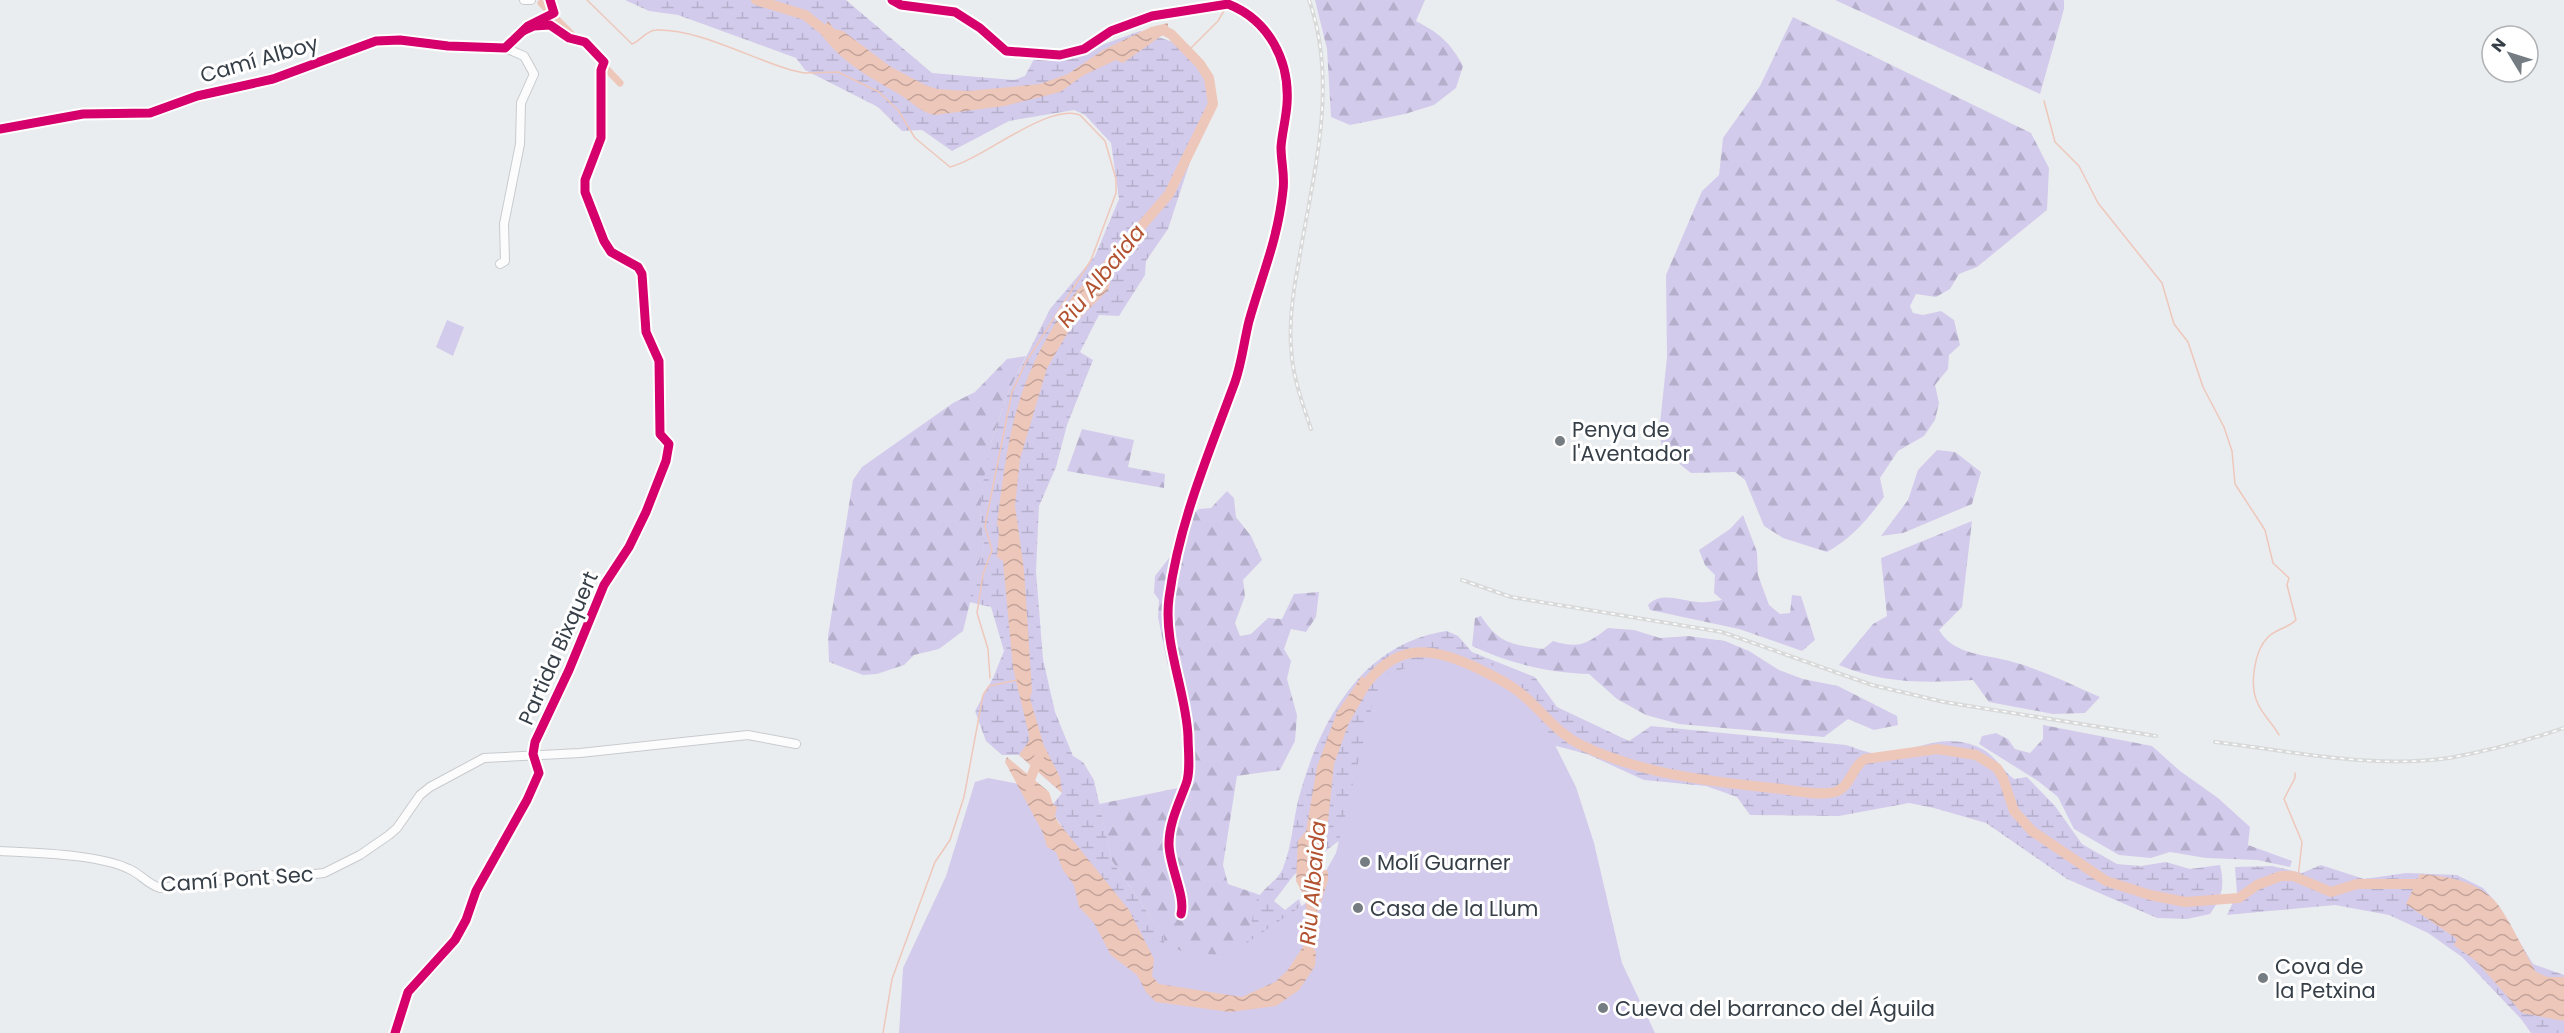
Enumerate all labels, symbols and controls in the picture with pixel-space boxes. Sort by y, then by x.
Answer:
north arrow [2480,24,2540,84]
street label: Camí Alboy [197,28,322,90]
text: N [2486,33,2511,57]
water label: Riu Albaida [1050,218,1152,334]
place label: Penya de l'Aventador [1572,415,1690,468]
marker: Penya de l'Aventador [1553,434,1567,448]
street label: Partida Bixquert [511,567,605,729]
water label: Riu Albaida [1292,819,1334,946]
place label: Molí Guarner [1377,848,1511,877]
marker: Molí Guarner [1358,855,1372,869]
street label: Camí Pont Sec [160,859,314,899]
place label: Casa de la Llum [1370,894,1538,923]
marker: Casa de la Llum [1351,901,1365,915]
place label: Cova de la Petxina [2275,952,2376,1005]
marker: Cova de la Petxina [2256,971,2270,985]
place label: Cueva del barranco del Águila [1615,994,1935,1023]
marker: Cueva del barranco del Águila [1596,1001,1610,1015]

